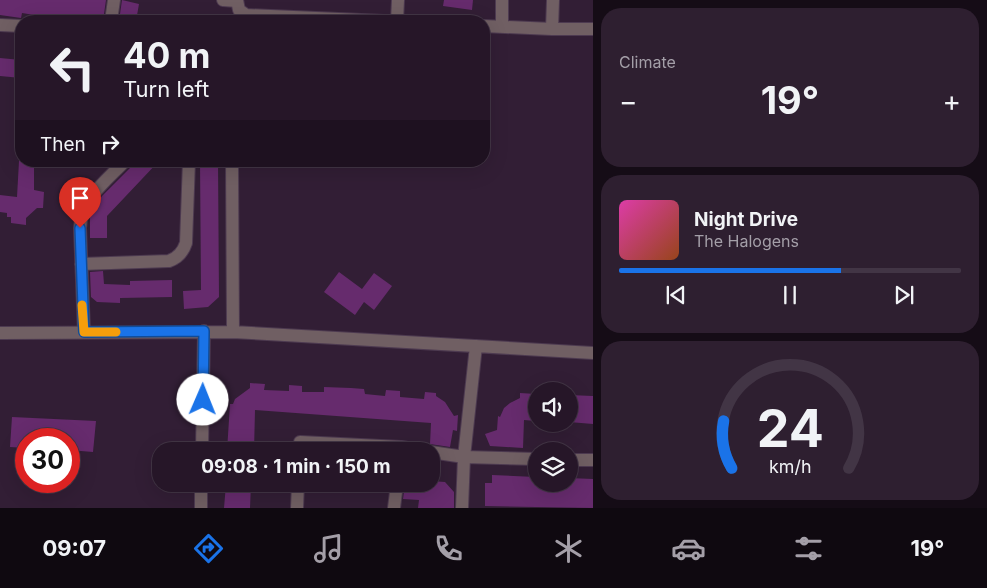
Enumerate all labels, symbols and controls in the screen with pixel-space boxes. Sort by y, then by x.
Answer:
text: 40 m [123,34,211,76]
icon: left [40,35,105,100]
text: Climate [619,52,676,72]
text: Turn left [123,76,209,102]
text: 19° [761,77,819,123]
text: − [619,84,638,118]
text: + [942,84,961,118]
icon: right [96,130,124,158]
text: Then [40,133,86,156]
pin [59,177,101,228]
icon: arrive [66,184,94,212]
text: Night Drive [694,208,798,231]
text: The Halogens [694,231,799,251]
icon: previous [662,281,690,309]
icon: pause [776,281,804,309]
icon: next [890,281,918,309]
position arrow [176,373,228,425]
map controls [528,382,578,492]
button: sound [528,382,578,432]
text: 24 [756,397,824,460]
speed limit sign: 30 [15,428,80,493]
button: layers [528,442,578,492]
text: 09:08 · 1 min · 150 m [201,455,391,478]
text: km/h [769,456,811,477]
icon: directions [191,531,226,566]
icon: music [311,531,346,566]
icon: phone [431,531,466,566]
icon: climate [551,531,586,566]
icon: car [671,531,706,566]
icon: filters [791,531,826,566]
text: 09:07 [42,535,106,561]
text: 19° [911,535,944,561]

